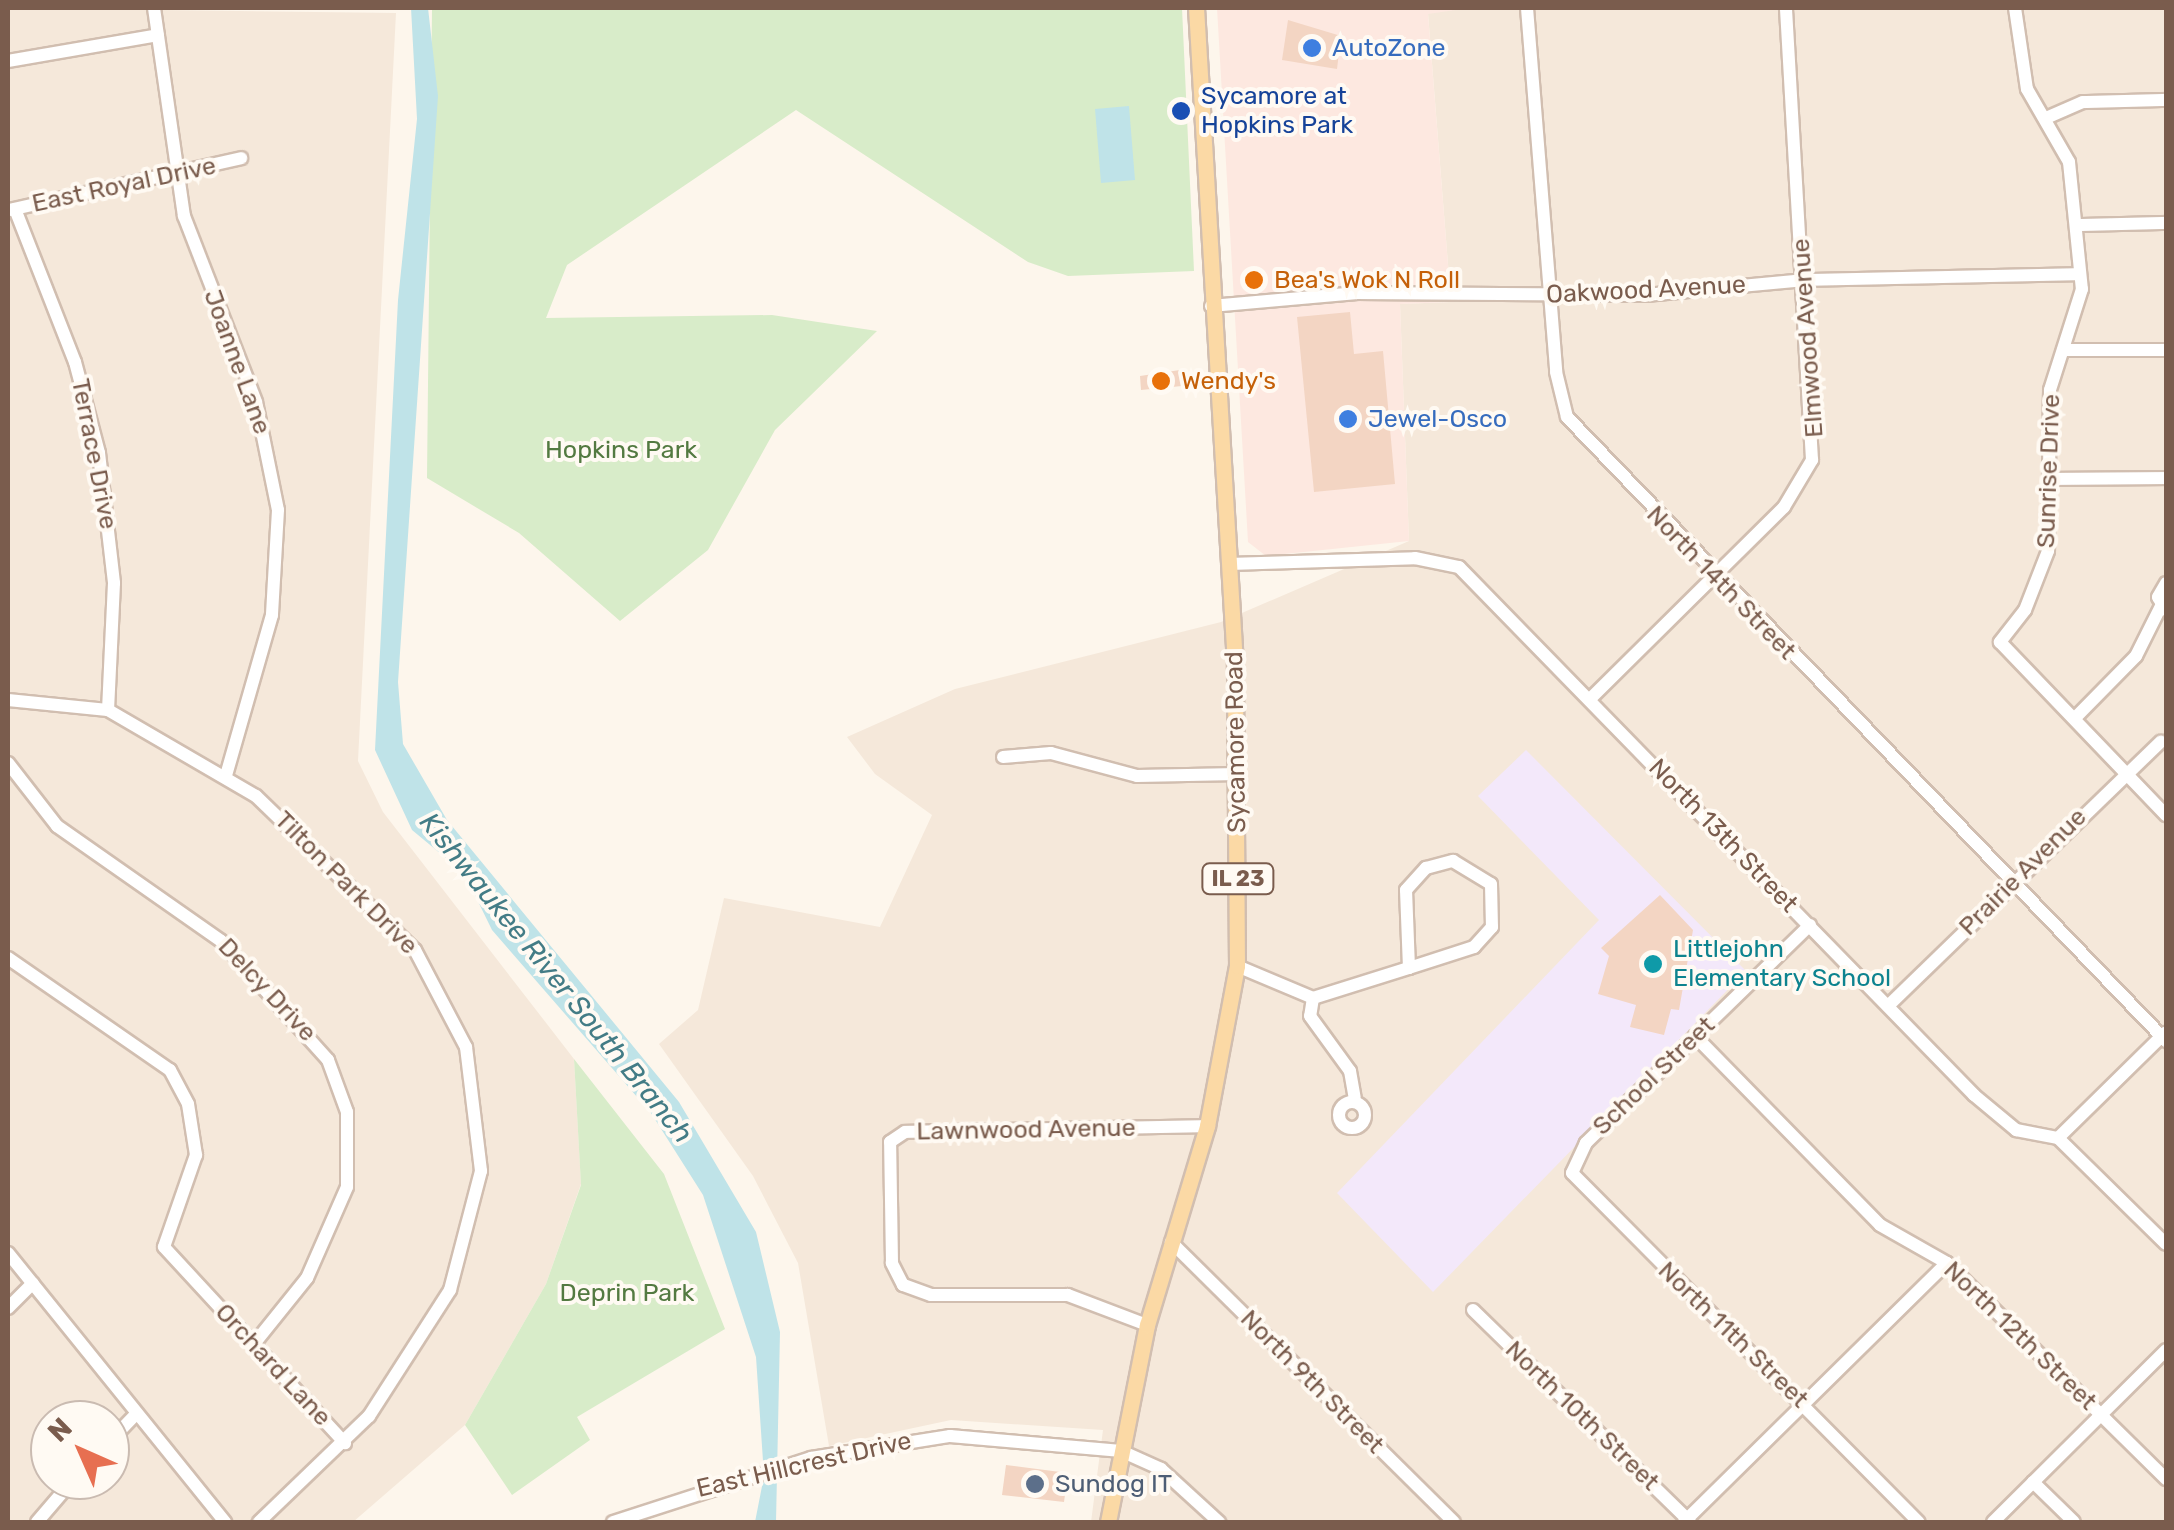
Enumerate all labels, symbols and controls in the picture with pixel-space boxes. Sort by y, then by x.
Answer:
place label: AutoZone [1332,33,1446,63]
marker: AutoZone [1301,37,1323,59]
place label: Sycamore at Hopkins Park [1201,82,1353,141]
marker: Sycamore at Hopkins Park [1170,100,1192,122]
street label: East Royal Drive [29,151,219,219]
street label: Elmwood Avenue [1786,237,1830,439]
place label: Bea's Wok N Roll [1274,265,1461,295]
marker: Bea's Wok N Roll [1243,269,1265,291]
street label: Oakwood Avenue [1545,270,1747,310]
street label: Joanne Lane [197,286,277,438]
place label: Wendy's [1181,366,1276,396]
marker: Wendy's [1150,370,1172,392]
street label: Terrace Drive [65,376,123,532]
street label: Sunrise Drive [2031,393,2067,549]
place label: Jewel-Osco [1368,404,1507,434]
marker: Jewel-Osco [1337,408,1359,430]
park label: Hopkins Park [545,435,697,465]
street label: North 14th Street [1640,500,1802,666]
street label: Sycamore Road [1219,651,1253,833]
street label: North 13th Street [1642,753,1804,919]
street label: Prairie Avenue [1953,802,2093,942]
street label: Tilton Park Drive [268,805,424,961]
water label: Kishwaukee River South Branch [412,806,700,1150]
road number: IL 23 [1200,862,1276,896]
street label: Delcy Drive [211,932,323,1048]
place label: Littlejohn Elementary School [1673,935,1892,994]
marker: Littlejohn Elementary School [1642,953,1664,975]
street label: School Street [1587,1010,1721,1142]
street label: Lawnwood Avenue [916,1113,1136,1147]
street label: North 12th Street [1937,1255,2103,1417]
street label: North 11th Street [1652,1256,1814,1414]
park label: Deprin Park [560,1278,694,1308]
street label: Orchard Lane [209,1298,337,1432]
street label: North 9th Street [1234,1304,1390,1460]
street label: North 10th Street [1499,1335,1665,1497]
north arrow [30,1400,130,1500]
text: N [41,1411,79,1449]
street label: East Hillcrest Drive [694,1426,914,1504]
place label: Sundog IT [1055,1469,1172,1499]
marker: Sundog IT [1024,1473,1046,1495]

